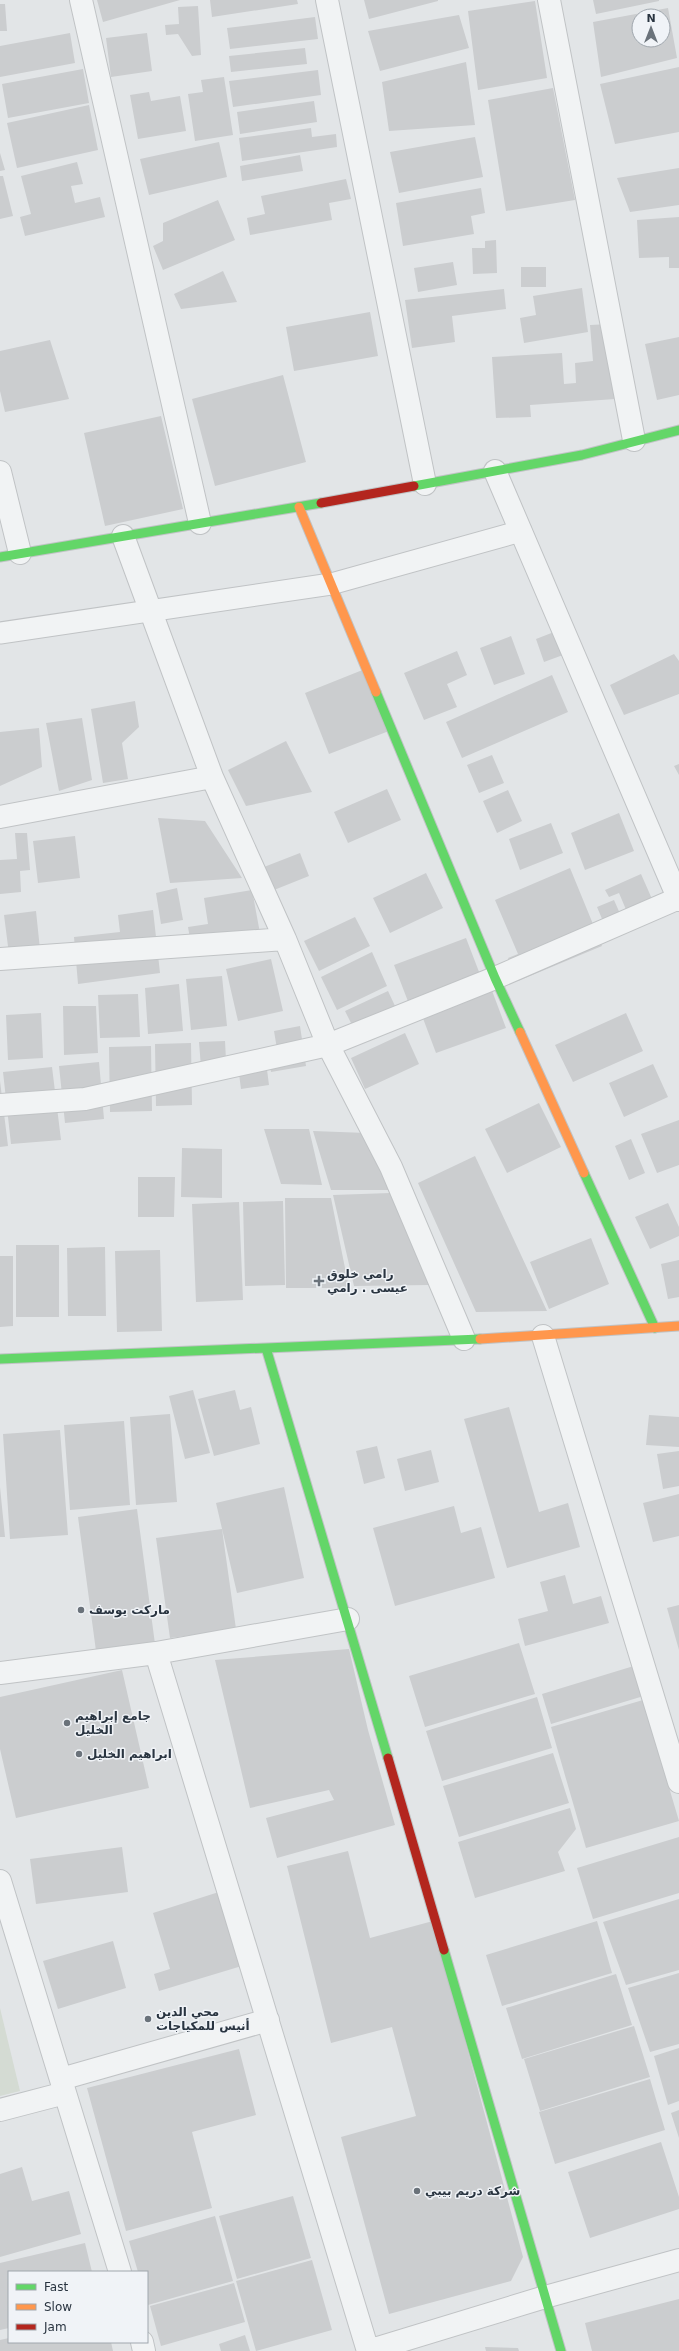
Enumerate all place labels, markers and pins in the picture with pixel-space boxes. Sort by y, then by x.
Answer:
place label: رامي خلوق عيسى . رامي [327,1267,408,1295]
marker: رامي خلوق عيسى . رامي [314,1276,324,1286]
place label: ماركت يوسف [89,1603,170,1618]
marker: ماركت يوسف [76,1605,86,1615]
place label: جامع إبراهيم الخليل [75,1709,151,1737]
marker: جامع إبراهيم الخليل [62,1718,72,1728]
place label: ابراهيم الخليل [87,1747,172,1761]
marker: ابراهيم الخليل [74,1749,84,1759]
place label: محي الدين أنيس للمكياجات [156,2005,250,2033]
marker: محي الدين أنيس للمكياجات [143,2014,153,2024]
place label: شركة دريم بيبي [425,2184,520,2198]
marker: شركة دريم بيبي [412,2186,422,2196]

